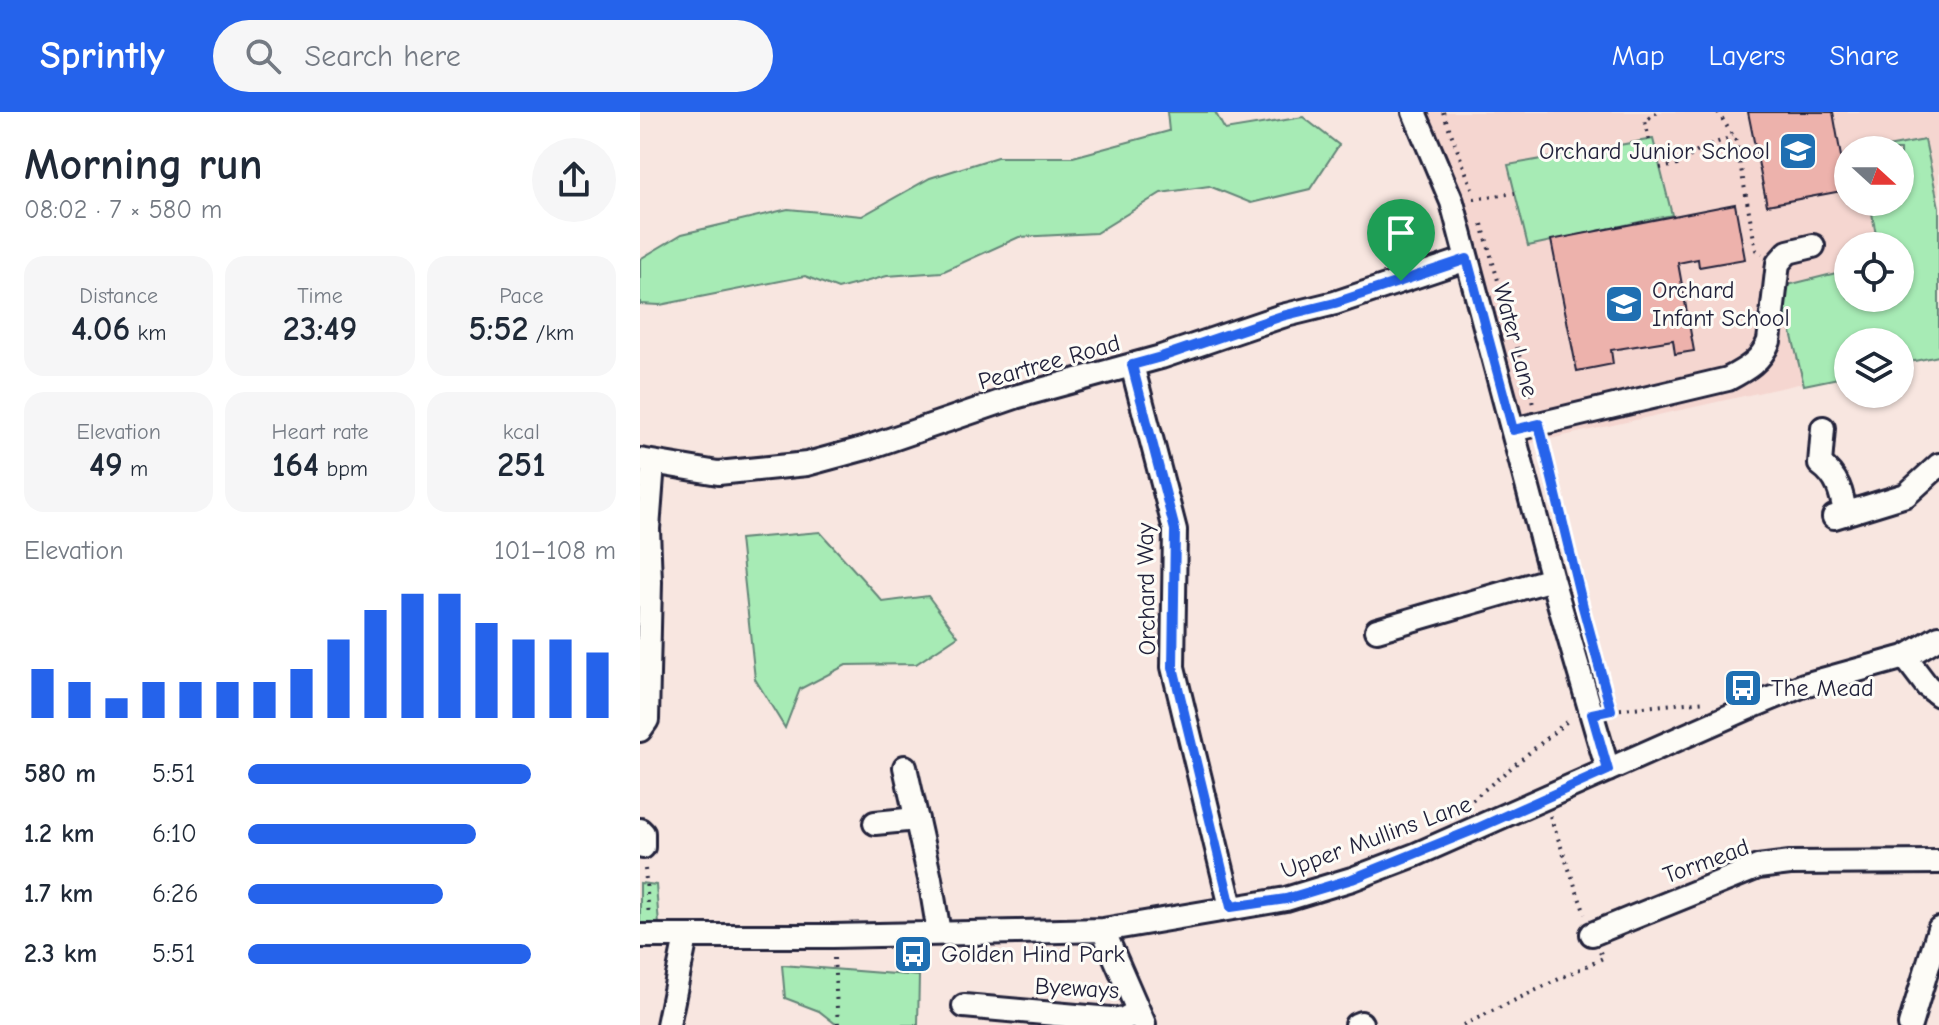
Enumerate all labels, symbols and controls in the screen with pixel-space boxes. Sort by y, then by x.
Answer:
search box [213,20,773,92]
text: Sprintly [40,34,165,78]
icon: search [241,34,285,78]
text: Search here [305,39,461,74]
text: Map [1612,40,1665,72]
text: Layers [1709,40,1785,72]
text: Share [1829,40,1899,72]
school or university icon: Orchard Junior School [1777,130,1819,172]
north arrow [1834,136,1914,216]
map controls [1834,136,1914,408]
place label: Orchard Junior School [1539,137,1770,165]
button: share [532,138,616,222]
text: Morning run [24,139,263,190]
text: 08:02 · 7 × 580 m [24,195,222,225]
pin [1367,199,1435,281]
icon: arrive [1379,211,1423,255]
button: locate [1834,232,1914,312]
place label: Orchard Infant School [1652,276,1790,332]
street label: Water Lane [1487,280,1545,400]
text: Distance [79,283,158,309]
text: Time [297,283,343,309]
text: Pace [499,283,544,309]
school or university icon: Orchard Infant School [1603,283,1645,325]
text: 4.06 [71,309,130,349]
text: 23:49 [283,309,357,349]
text: 5:52 [468,309,528,349]
text: km [130,320,166,346]
text: /km [528,320,574,346]
street label: Peartree Road [975,328,1123,396]
button: layers [1834,328,1914,408]
text: Elevation [77,419,161,445]
text: Heart rate [271,419,368,445]
text: kcal [503,419,540,445]
text: 49 [89,445,123,485]
text: 164 [272,445,319,485]
text: 251 [497,445,546,485]
text: m [123,456,148,482]
text: bpm [319,456,368,482]
street label: Orchard Way [1131,522,1161,656]
text: Elevation [24,536,124,566]
text: 101–108 m [494,536,616,566]
bus stop icon: The Mead [1722,667,1764,709]
place label: The Mead [1771,674,1874,702]
text: 580 m [24,759,96,789]
text: 5:51 [152,759,195,789]
street label: Upper Mullins Lane [1277,790,1475,884]
text: 1.2 km [24,819,95,849]
text: 6:10 [152,819,197,849]
street label: Tormead [1659,833,1753,889]
text: 1.7 km [24,879,93,909]
text: 6:26 [152,879,199,909]
bus stop icon: Golden Hind Park [892,933,934,975]
text: 2.3 km [24,939,97,969]
text: 5:51 [152,939,195,969]
place label: Golden Hind Park [941,940,1125,968]
street label: Byeways [1034,972,1120,1004]

